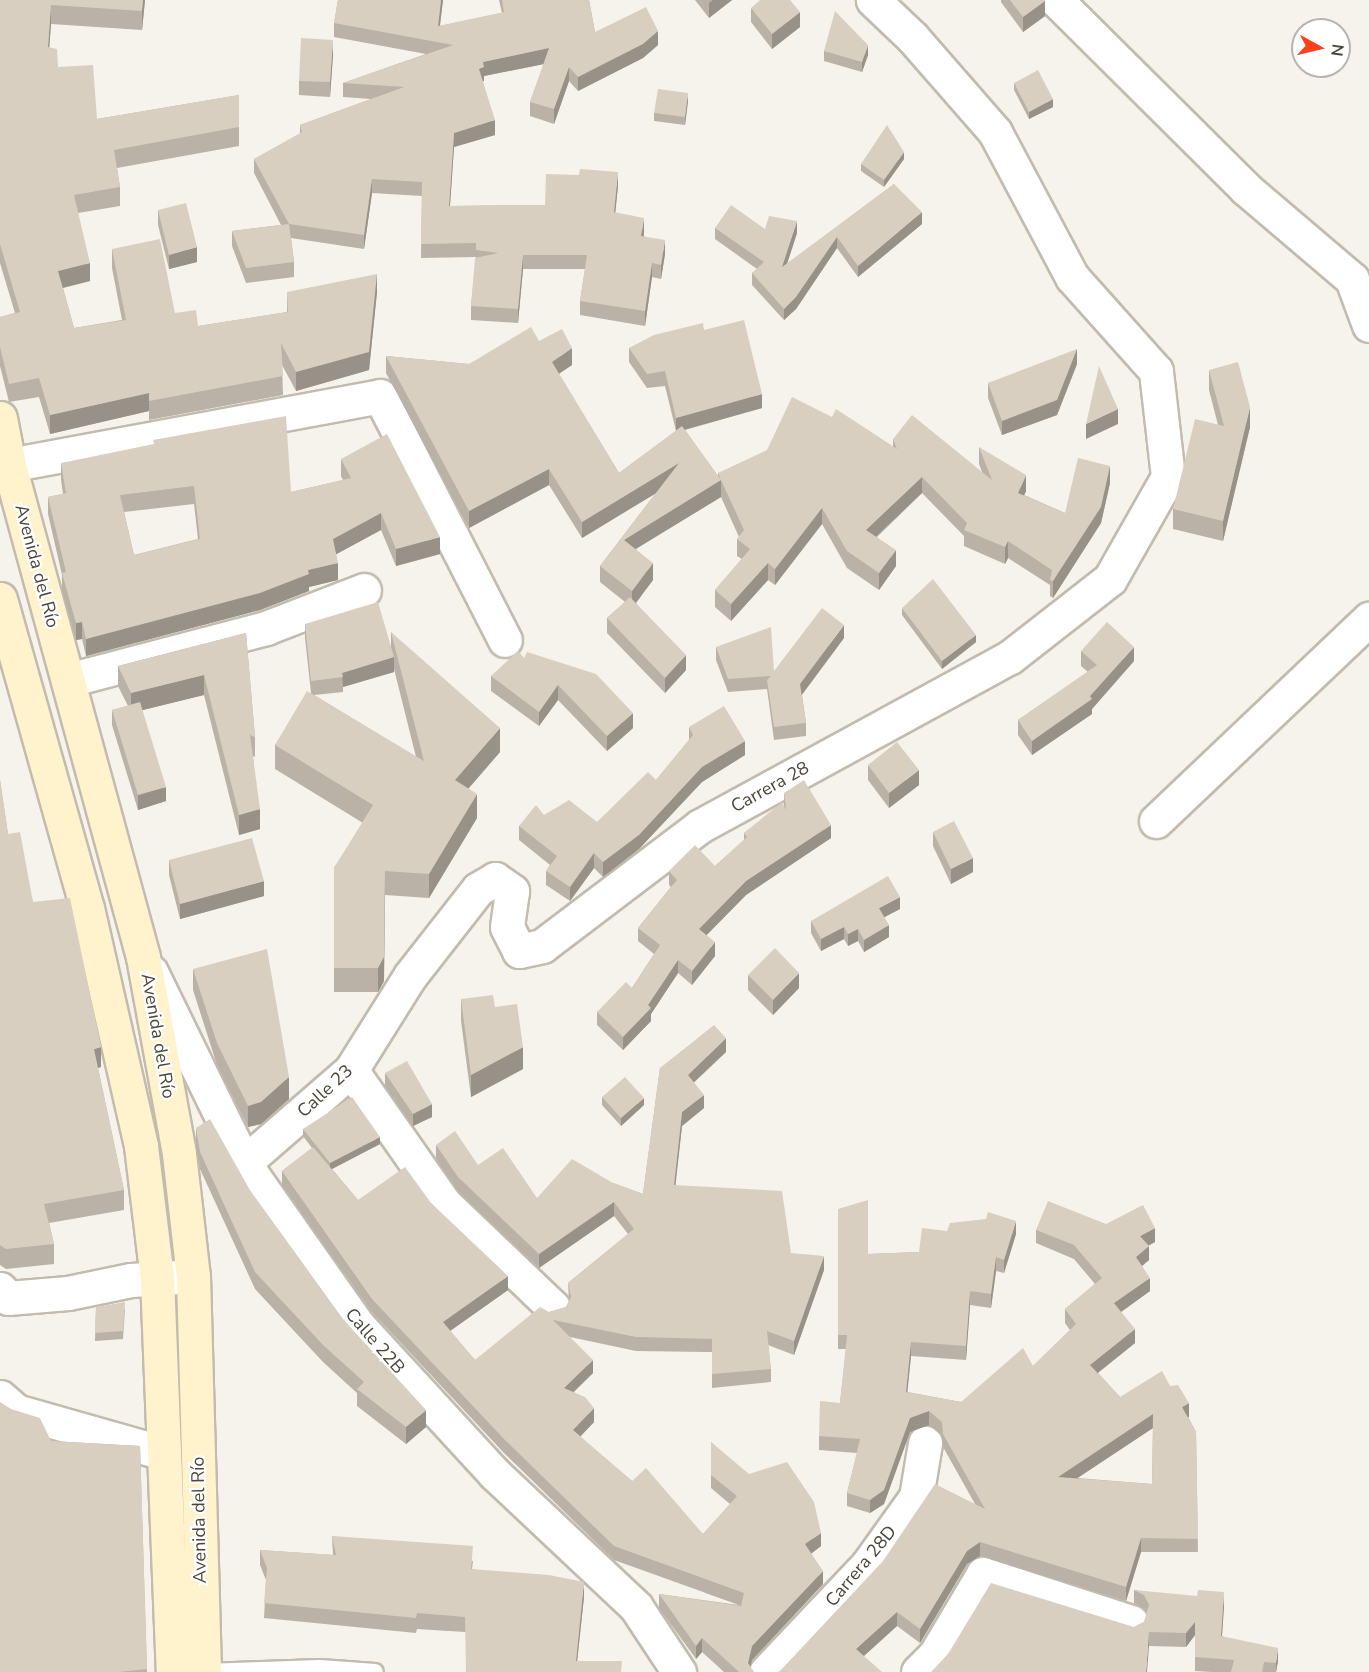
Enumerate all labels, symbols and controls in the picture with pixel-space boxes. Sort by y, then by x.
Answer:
north arrow [1291,18,1351,78]
text: N [1325,43,1349,58]
street label: Avenida del Río [10,502,64,630]
street label: Carrera 28 [727,757,813,817]
street label: Avenida del Río [136,972,180,1100]
street label: Calle 23 [293,1060,357,1122]
street label: Calle 22B [341,1304,409,1378]
street label: Avenida del Río [187,1456,211,1584]
street label: Carrera 28D [821,1521,901,1611]

